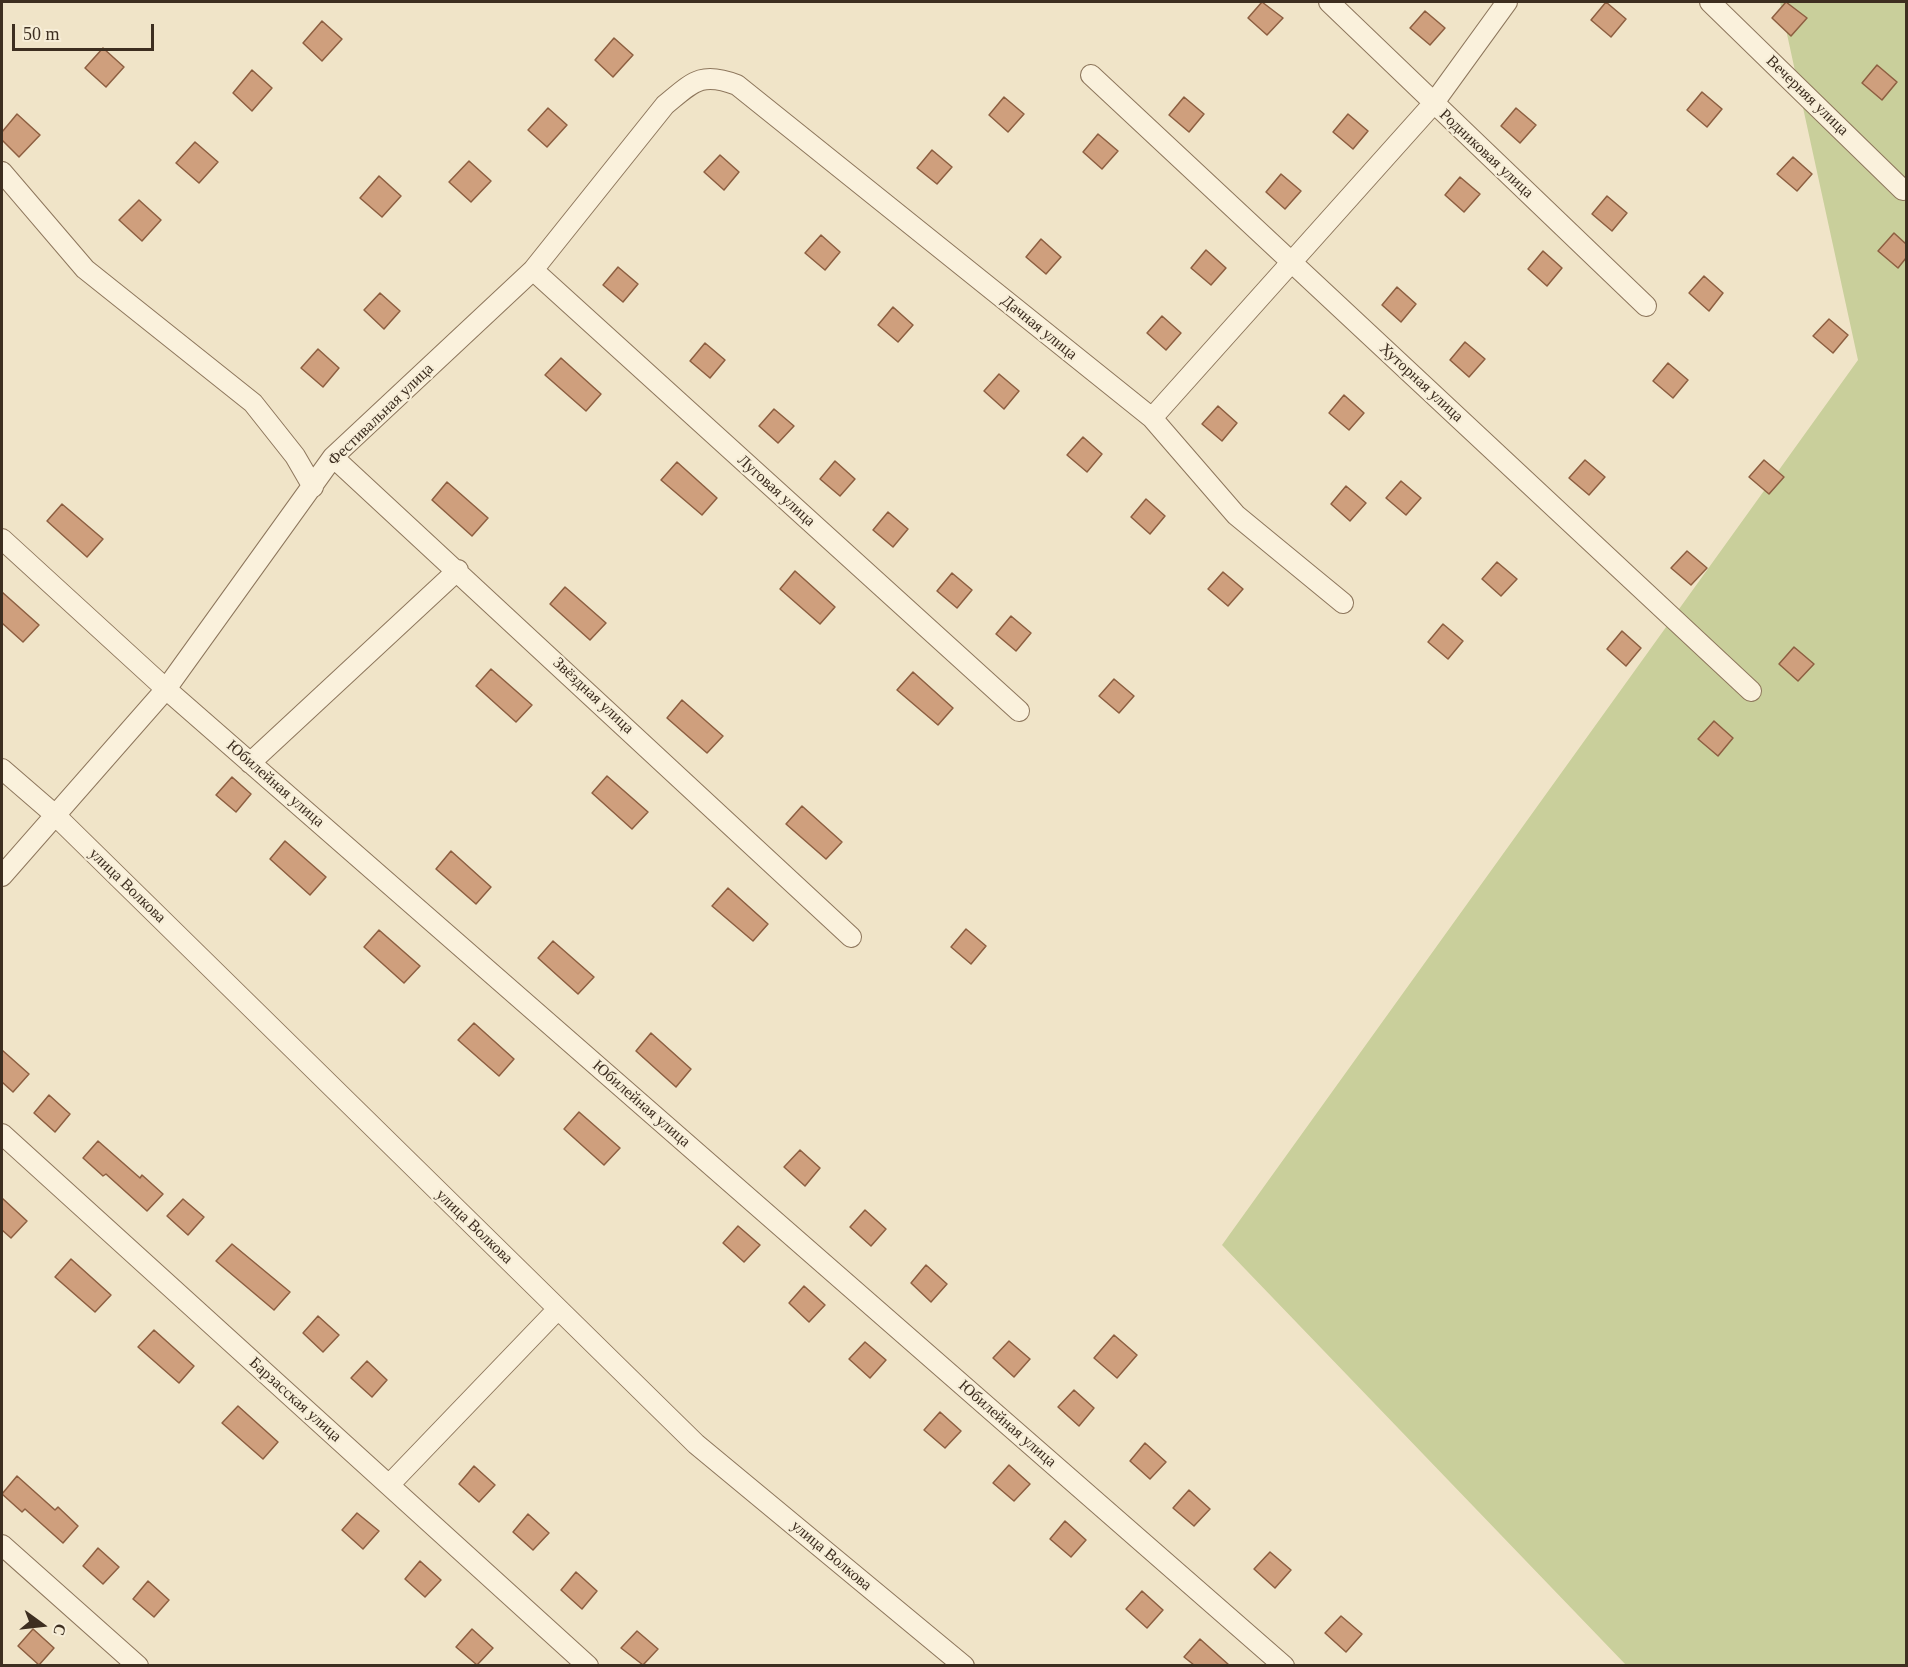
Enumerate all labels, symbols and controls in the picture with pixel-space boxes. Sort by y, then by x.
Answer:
scale bar [15,12,158,50]
text: 50 m [23,24,60,44]
street label: Вечерняя улица [1762,52,1852,140]
street label: Родниковая улица [1435,106,1537,202]
street label: Дачная улица [997,292,1081,364]
street label: Хуторная улица [1375,339,1467,427]
street label: Фестивальная улица [324,360,438,470]
street label: Луговая улица [733,451,819,531]
street label: Звёздная улица [549,654,637,738]
street label: Юбилейная улица [222,736,328,832]
street label: улица Волкова [85,845,169,927]
street label: Юбилейная улица [588,1056,694,1152]
street label: улица Волкова [432,1186,516,1268]
street label: Барзасская улица [245,1354,345,1446]
street label: Юбилейная улица [954,1376,1060,1472]
street label: улица Волкова [787,1517,875,1595]
north arrow [12,1595,72,1655]
text: С [50,1622,70,1638]

